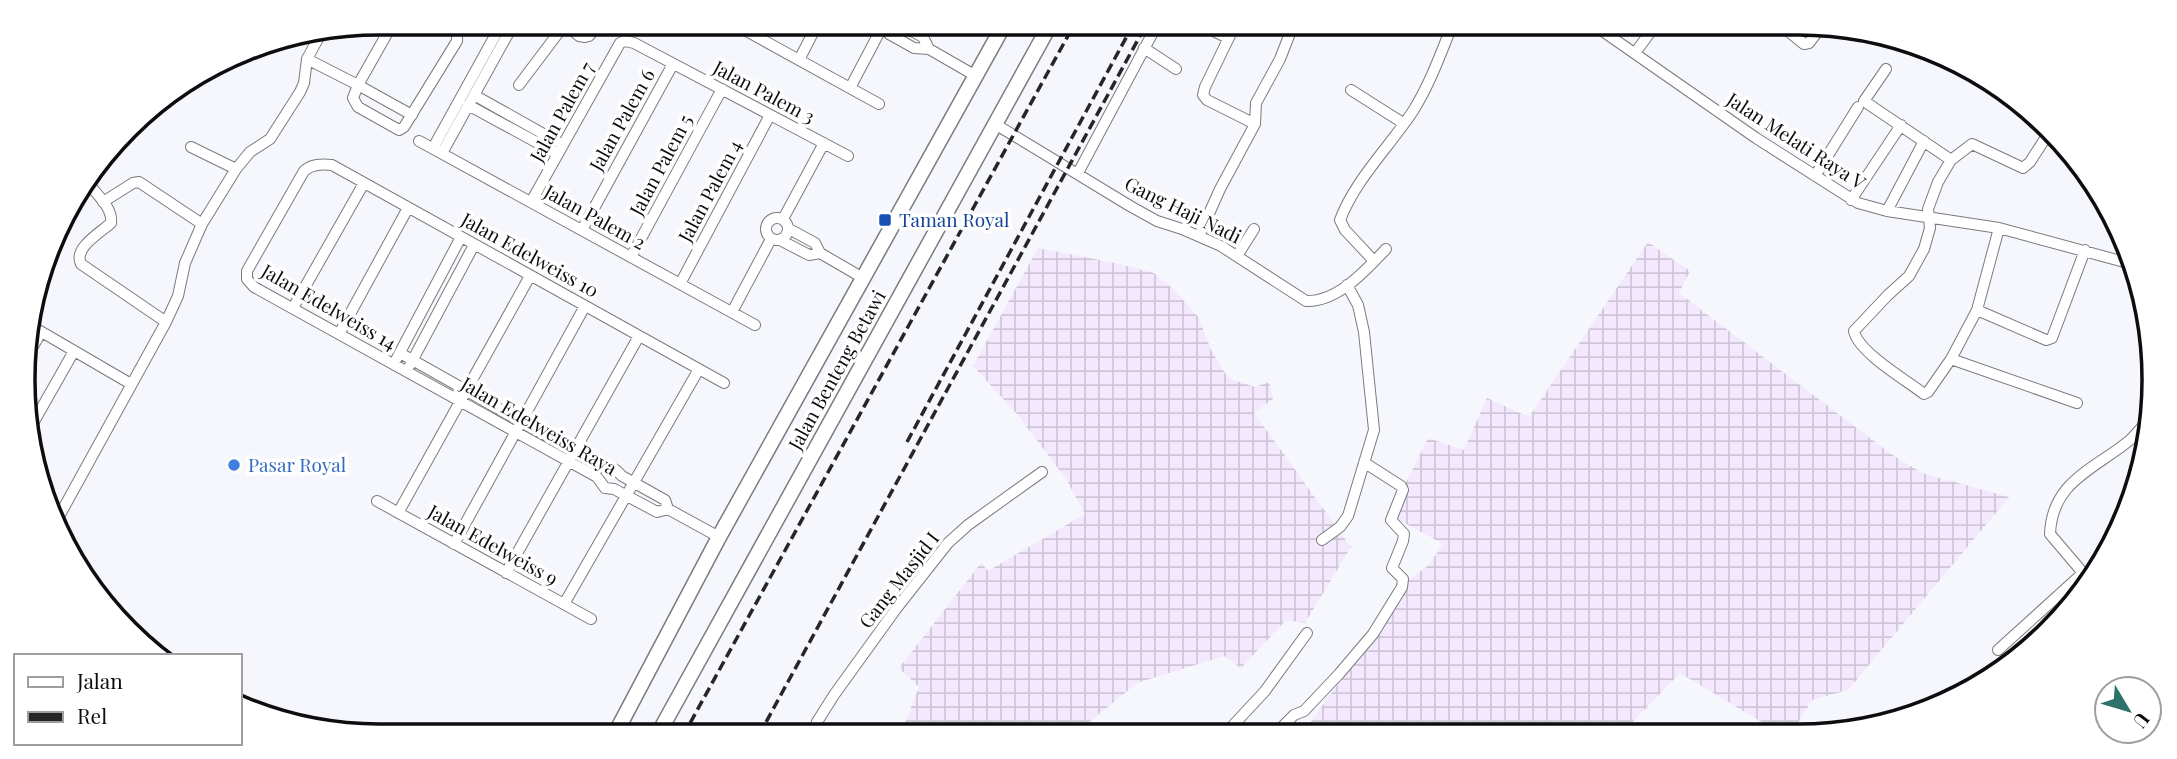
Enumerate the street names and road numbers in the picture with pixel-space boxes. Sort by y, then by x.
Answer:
street label: Jalan Palem 3 [708,53,820,129]
street label: Jalan Palem 7 [522,56,599,167]
street label: Jalan Palem 6 [582,64,660,176]
street label: Jalan Melati Raya V [1721,85,1872,195]
street label: Jalan Palem 5 [622,109,698,221]
street label: Jalan Palem 4 [671,135,747,247]
street label: Gang Haji Nadi [1121,170,1247,249]
street label: Jalan Palem 2 [539,177,651,255]
street label: Jalan Edelweiss 10 [456,205,604,303]
street label: Jalan Edelweiss 14 [256,256,402,355]
street label: Jalan Benteng Betawi [781,285,891,455]
street label: Jalan Edelweiss Raya [456,369,623,481]
street label: Jalan Edelweiss 9 [423,497,563,591]
street label: Gang Masjid I [852,526,944,633]

